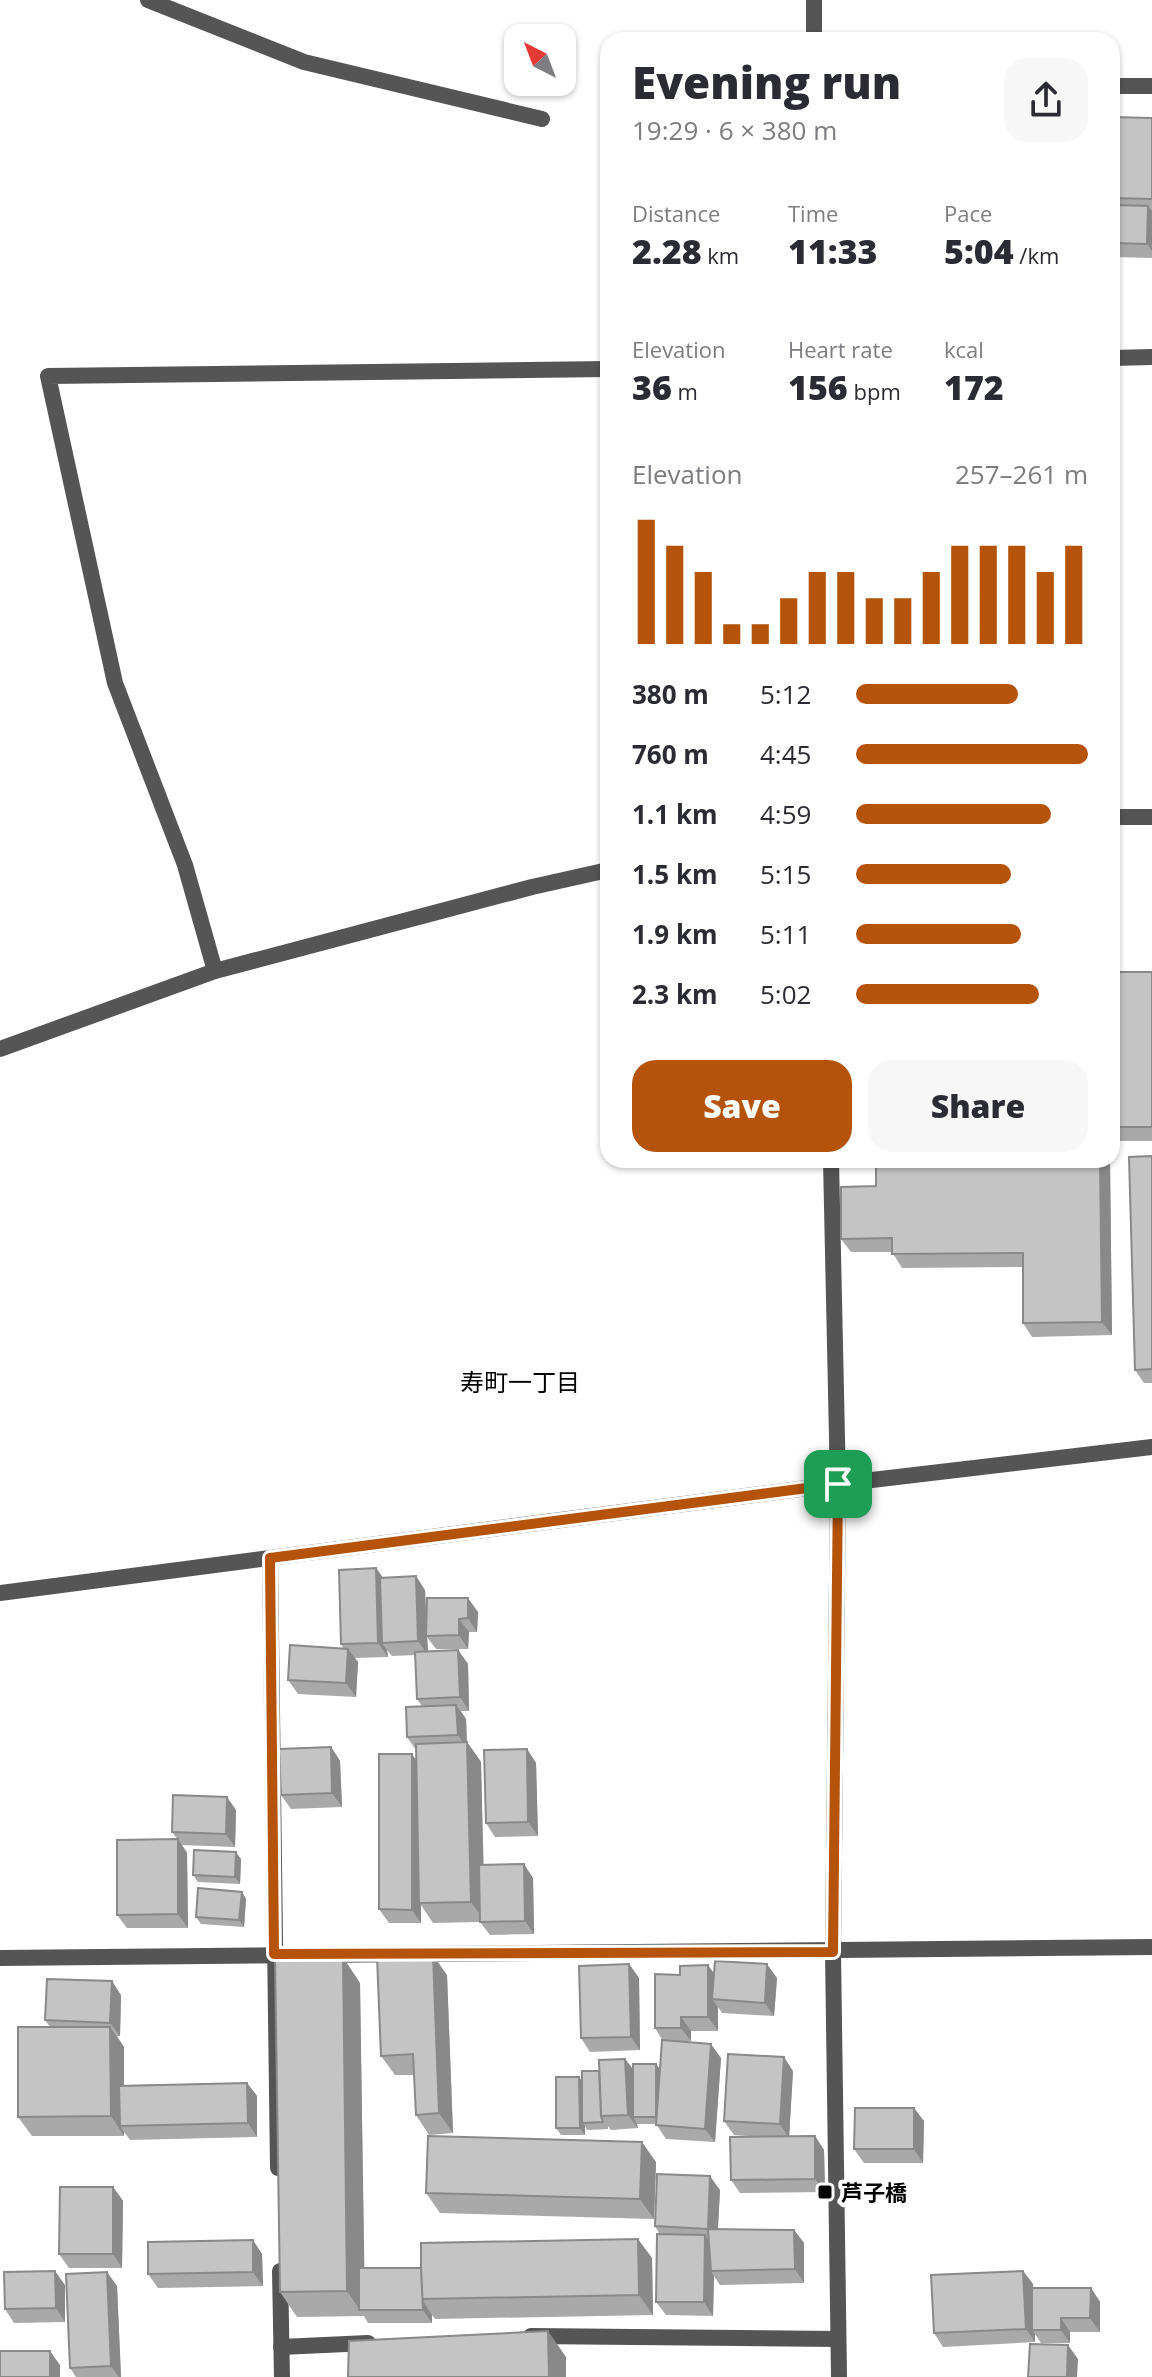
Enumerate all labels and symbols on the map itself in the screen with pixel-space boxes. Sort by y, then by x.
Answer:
north arrow [504,24,576,96]
district label: 寿町一丁目 [460,1365,580,1398]
pin [804,1450,872,1518]
place label: 芦子橋 [841,2177,907,2207]
marker: 芦子橋 [816,2183,834,2201]

